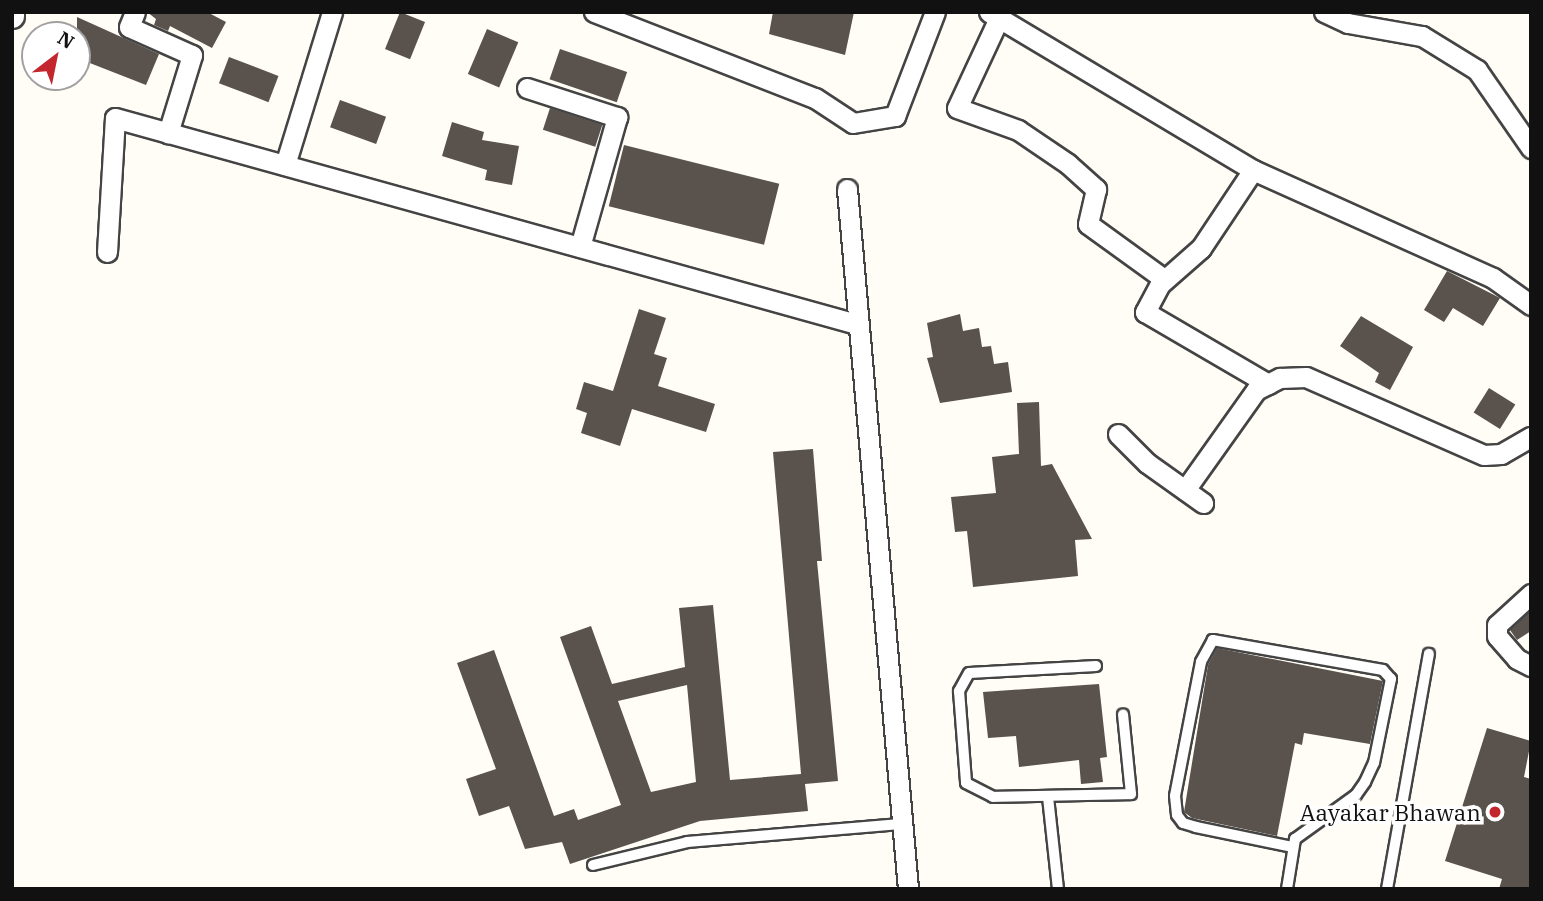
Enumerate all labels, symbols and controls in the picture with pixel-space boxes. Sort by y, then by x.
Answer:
north arrow [21,21,91,91]
text: N [53,26,79,54]
place label: Aayakar Bhawan [1300,798,1481,826]
marker: Aayakar Bhawan [1487,804,1503,820]

